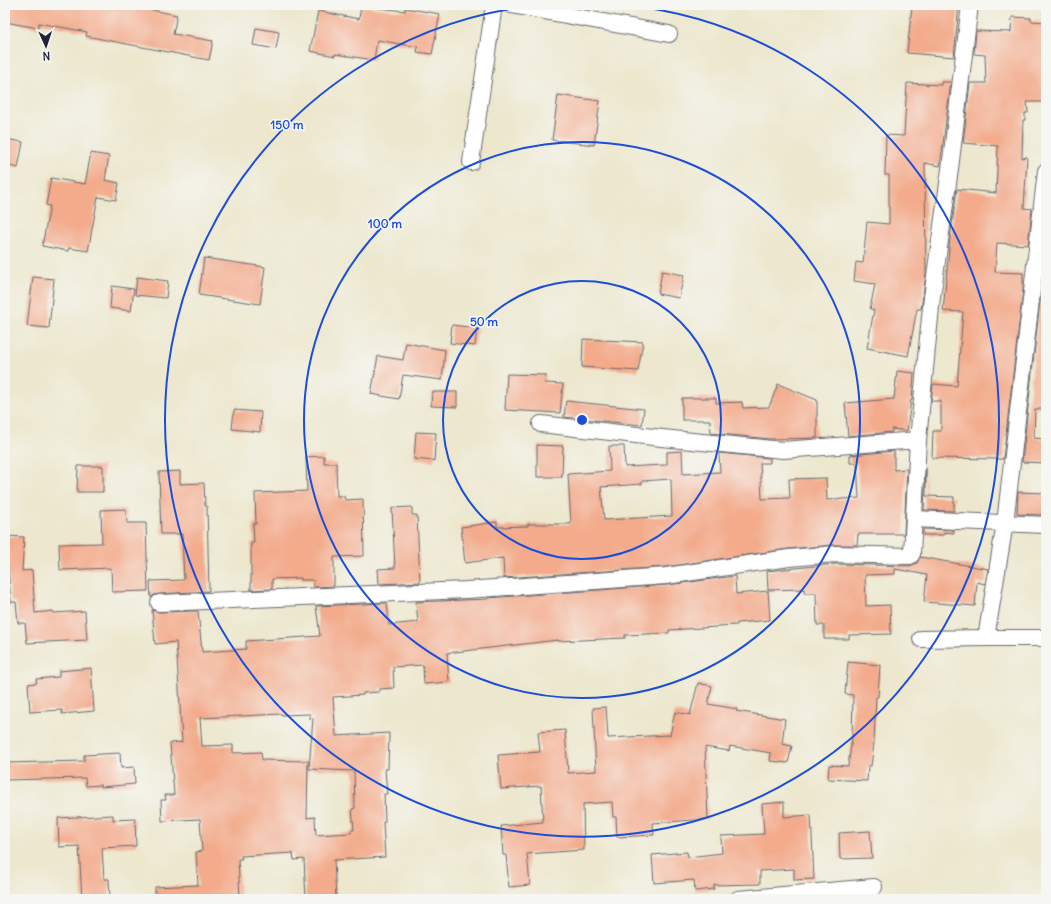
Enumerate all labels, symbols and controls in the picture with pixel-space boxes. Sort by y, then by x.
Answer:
north arrow [26,26,66,66]
text: N [42,49,51,63]
text: 150 m [271,117,304,132]
text: 100 m [368,216,402,231]
text: 50 m [470,314,499,329]
centre of rings [575,413,589,427]

